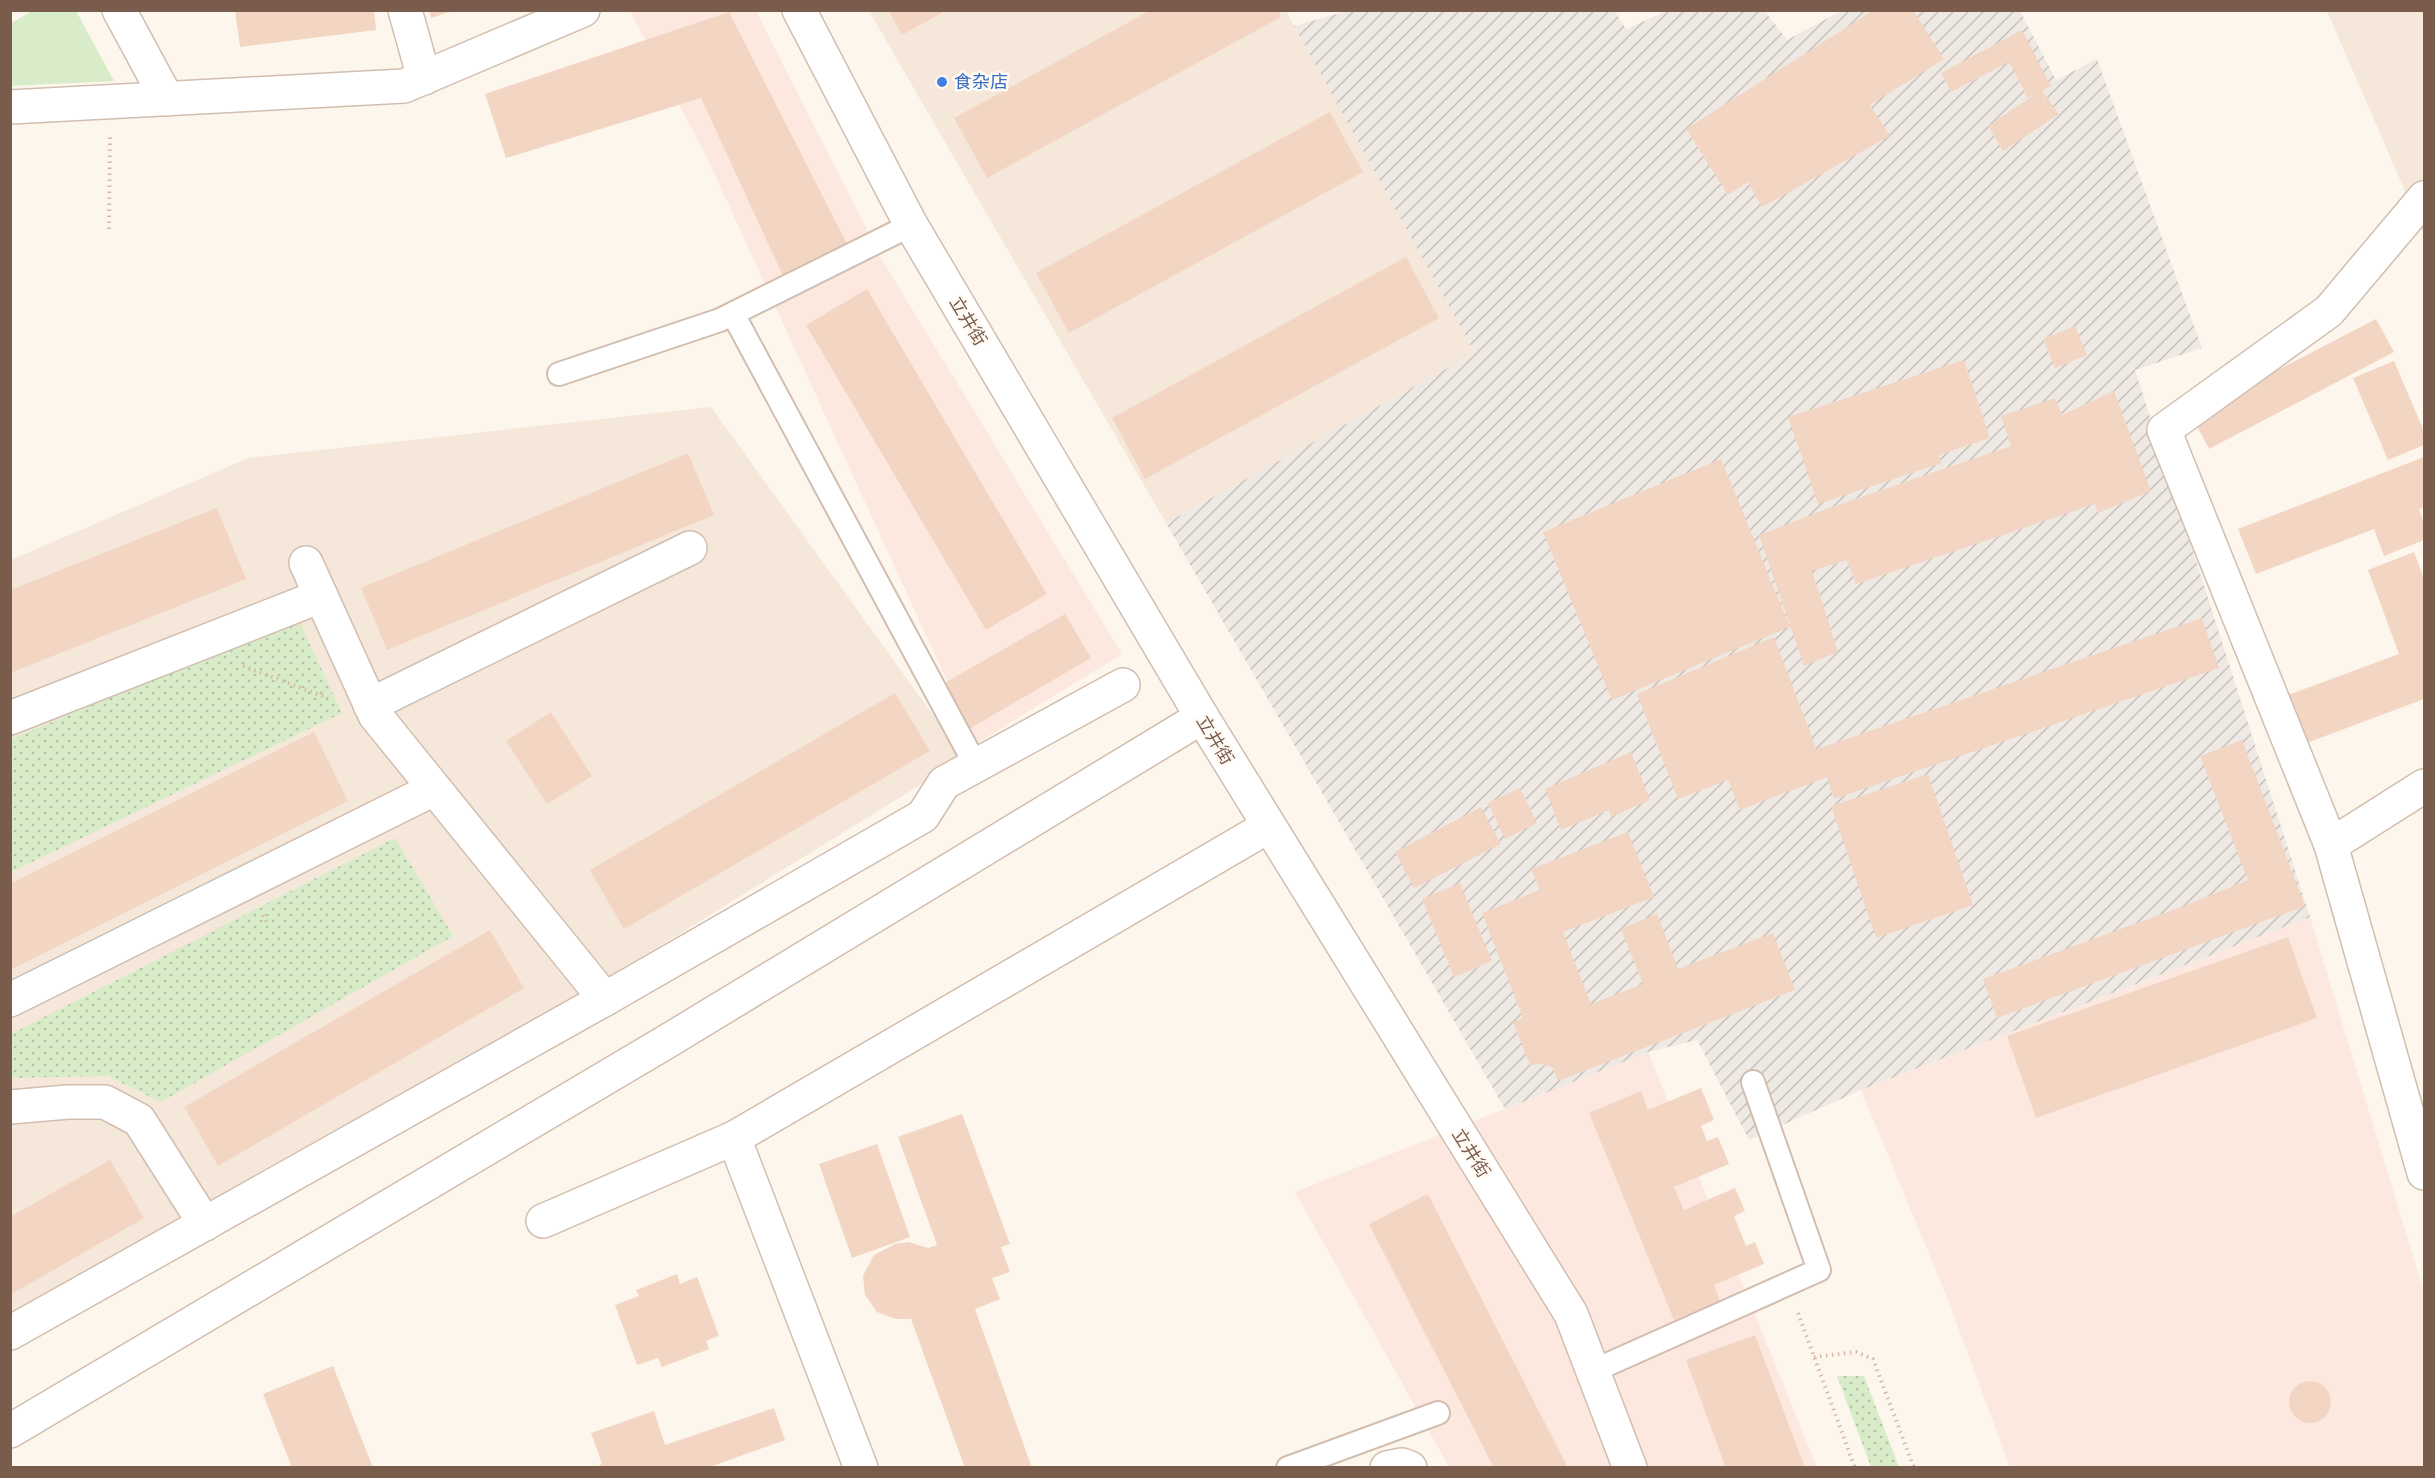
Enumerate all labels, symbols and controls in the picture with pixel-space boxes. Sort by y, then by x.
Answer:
place label: 食杂店 [954,71,1008,91]
marker: 食杂店 [935,75,949,89]
street label: 立井街 [946,292,991,349]
street label: 立井街 [1193,711,1238,768]
street label: 立井街 [1449,1124,1495,1181]

